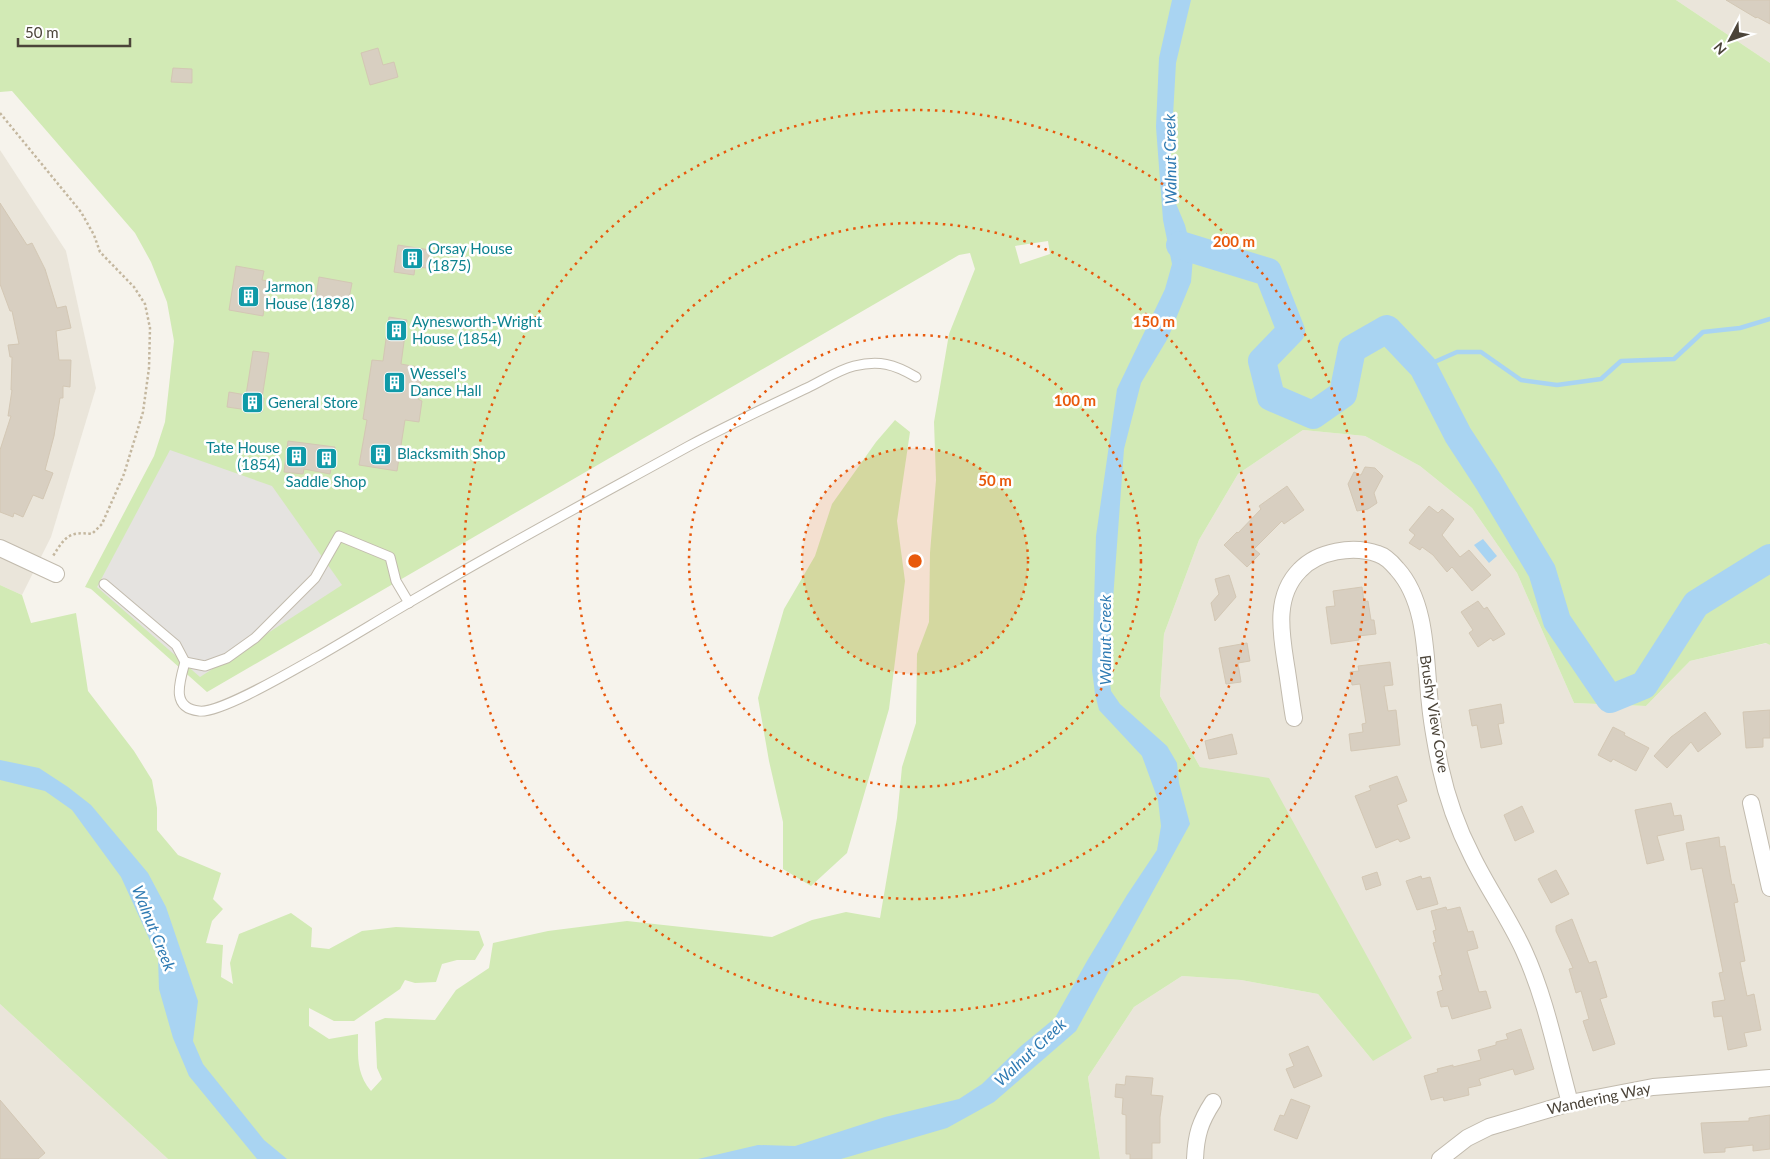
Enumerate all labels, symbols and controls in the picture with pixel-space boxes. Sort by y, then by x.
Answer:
scale bar [18,15,130,47]
north arrow [1705,15,1755,65]
text: 50 m [25,23,59,41]
text: N [1710,39,1730,59]
water label: Walnut Creek [1159,113,1180,204]
text: 200 m [1213,232,1255,250]
place label: Orsay House (1875) [428,239,513,274]
building icon: Orsay House (1875) [400,246,424,270]
place label: Jarmon House (1898) [265,277,354,312]
building icon: Jarmon House (1898) [237,284,261,308]
place label: Aynesworth-Wright House (1854) [412,312,543,347]
text: 150 m [1133,312,1175,330]
building icon: Aynesworth-Wright House (1854) [384,319,408,343]
place label: Wessel's Dance Hall [410,364,482,399]
building icon: Wessel's Dance Hall [382,371,406,395]
building icon: General Store [240,391,264,415]
text: 100 m [1054,391,1096,409]
place label: General Store [268,393,358,411]
place label: Tate House (1854) [206,438,280,473]
building icon: Blacksmith Shop [369,442,393,466]
place label: Blacksmith Shop [397,444,506,462]
building icon: Tate House (1854) [284,445,308,469]
building icon: Saddle Shop [314,447,338,471]
text: 50 m [978,471,1012,489]
place label: Saddle Shop [286,472,366,490]
centre of rings [906,552,924,570]
water label: Walnut Creek [1095,594,1114,685]
street label: Brushy View Cove [1417,654,1453,774]
water label: Walnut Creek [129,882,180,974]
water label: Walnut Creek [990,1014,1070,1089]
street label: Wandering Way [1545,1078,1652,1118]

